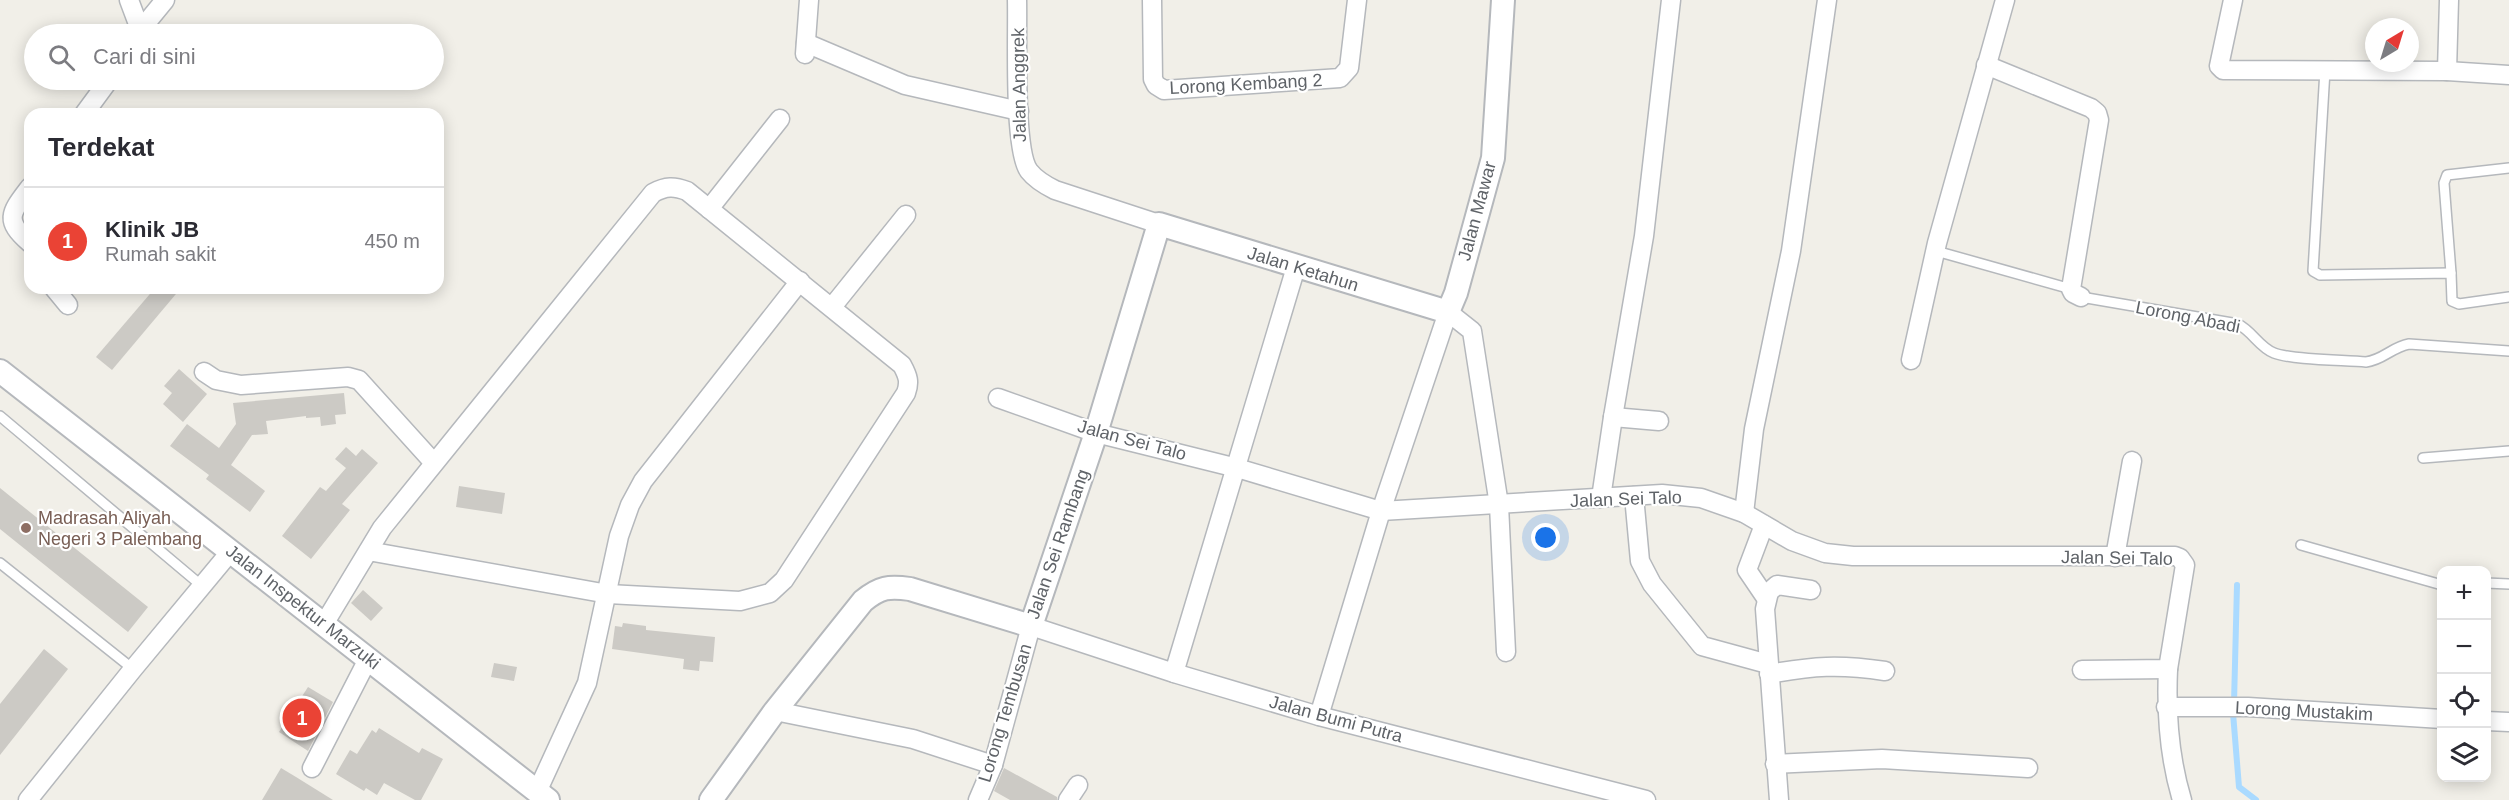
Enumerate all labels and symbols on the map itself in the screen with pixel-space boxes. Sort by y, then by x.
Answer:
north arrow [2365,18,2419,72]
street label: Jalan Anggrek [1008,27,1030,142]
street label: Lorong Kembang 2 [1169,70,1323,98]
street label: Jalan Mawar [1454,159,1500,263]
street label: Jalan Ketahun [1245,243,1361,295]
street label: Lorong Abadi [2134,297,2242,337]
street label: Jalan Sei Talo [1075,416,1189,464]
street label: Jalan Sei Rambang [1023,466,1093,622]
street label: Jalan Sei Talo [1570,487,1682,511]
place label: Madrasah Aliyah Negeri 3 Palembang [38,508,202,549]
marker: Madrasah Aliyah Negeri 3 Palembang [19,521,33,535]
your location [1531,523,1560,552]
street label: Jalan Inspektur Marzuki [222,541,384,673]
street label: Jalan Sei Talo [2061,547,2173,569]
street label: Lorong Tembusan [974,641,1036,785]
street label: Jalan Bumi Putra [1267,692,1406,747]
pin: 1 [282,696,322,740]
street label: Lorong Mustakim [2235,697,2373,725]

